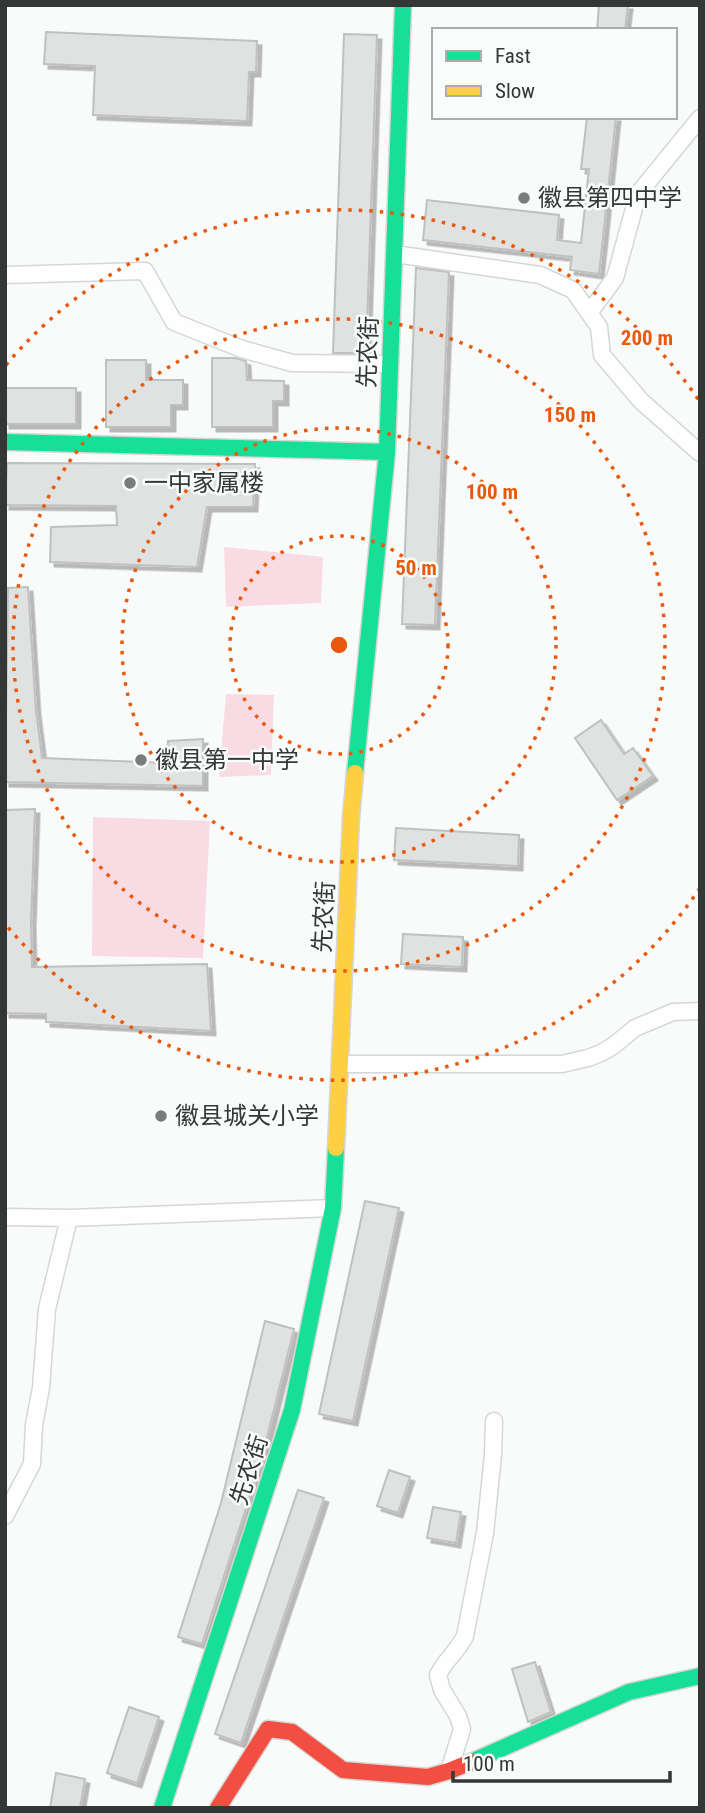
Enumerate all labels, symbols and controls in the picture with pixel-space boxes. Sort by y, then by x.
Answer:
legend [432,28,677,119]
text: Fast [495,44,531,68]
text: Slow [495,79,535,103]
place label: 徽县第四中学 [538,184,682,212]
marker: 徽县第四中学 [516,190,532,206]
street label: 先农街 [353,316,383,388]
text: 200 m [621,326,673,350]
text: 150 m [544,403,596,427]
place label: 一中家属楼 [144,469,264,497]
marker: 一中家属楼 [122,475,138,491]
text: 100 m [466,480,518,504]
text: 50 m [395,556,437,580]
centre of rings [327,633,351,657]
place label: 徽县第一中学 [155,746,299,774]
marker: 徽县第一中学 [133,752,149,768]
street label: 先农街 [308,880,340,954]
place label: 徽县城关小学 [175,1102,319,1130]
marker: 徽县城关小学 [153,1108,169,1124]
street label: 先农街 [225,1431,273,1509]
scale bar [453,1740,670,1784]
text: 100 m [463,1752,515,1776]

